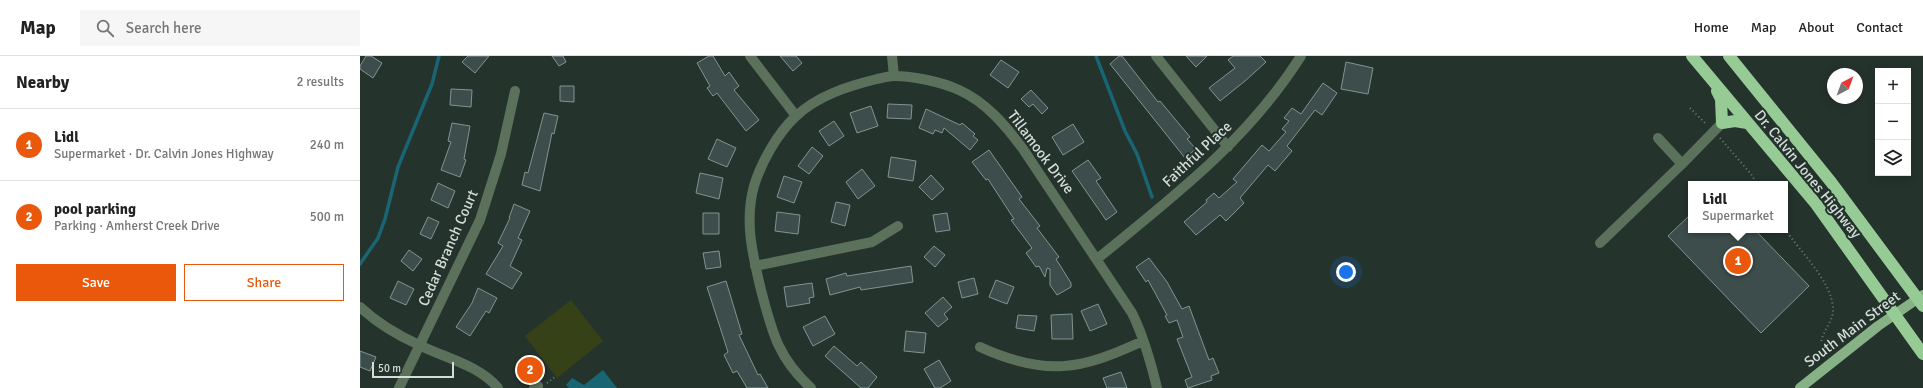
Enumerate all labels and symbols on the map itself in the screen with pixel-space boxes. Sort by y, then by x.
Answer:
north arrow [1827,68,1863,104]
street label: Dr. Calvin Jones Highway [1751,106,1865,242]
street label: Tillamook Drive [1004,107,1078,197]
street label: Faithful Place [1159,117,1235,191]
street label: Cedar Branch Court [414,187,482,309]
pin: 1 [1725,246,1751,276]
your location [1336,262,1356,282]
street label: South Main Street [1800,287,1904,371]
pin: 2 [517,355,543,385]
scale bar [372,360,454,379]

